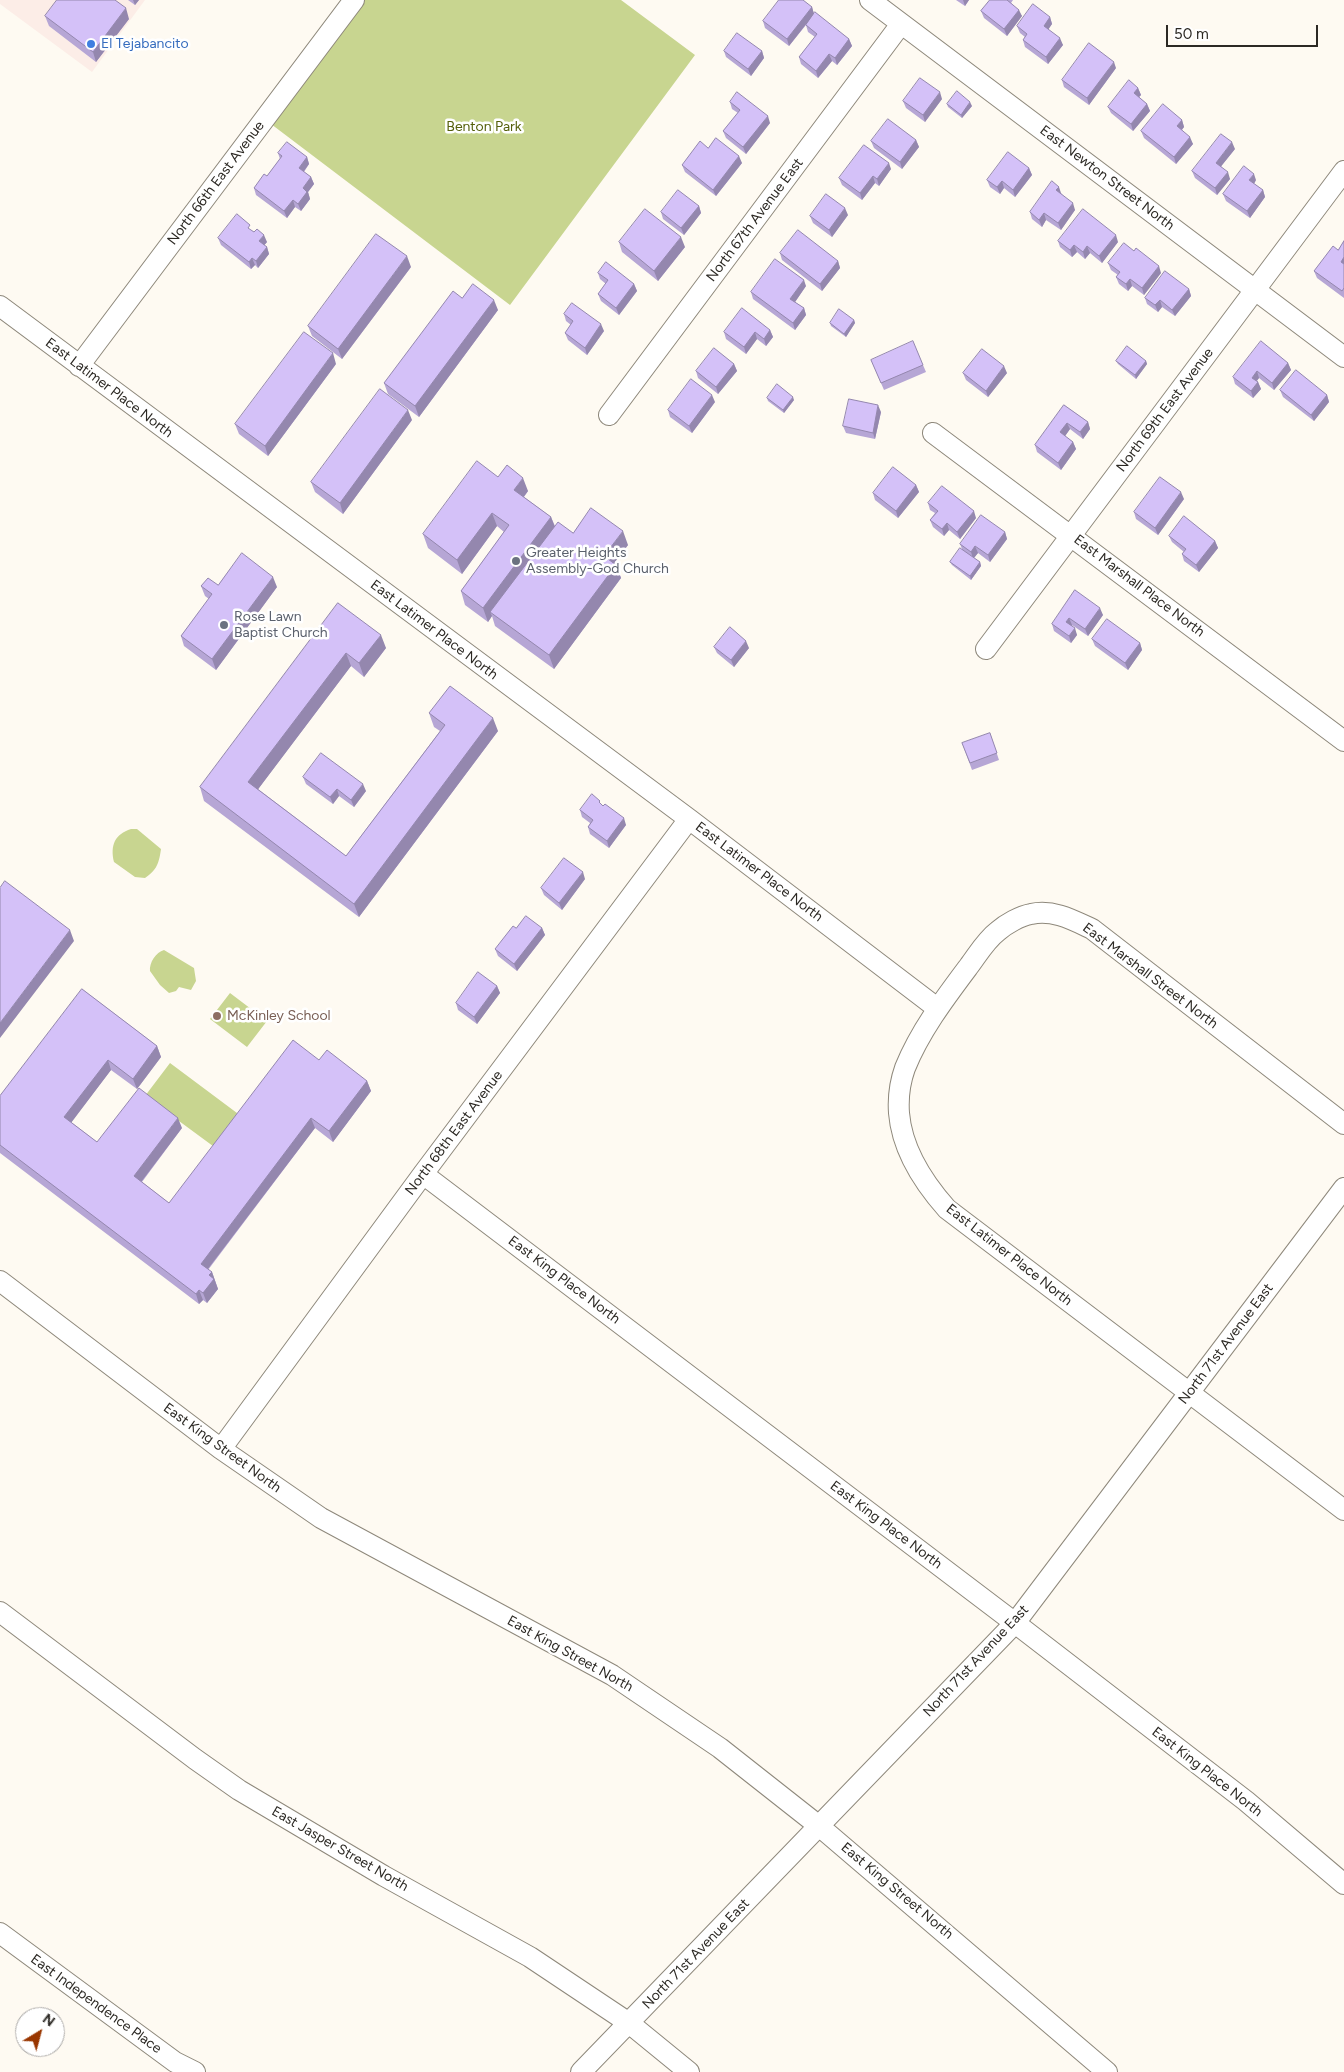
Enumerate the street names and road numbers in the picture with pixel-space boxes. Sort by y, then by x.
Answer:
street label: North 66th East Avenue [164,118,268,248]
street label: East Newton Street North [1036,122,1178,234]
street label: North 67th Avenue East [703,155,807,285]
street label: East Latimer Place North [42,335,176,441]
street label: North 69th East Avenue [1113,345,1217,475]
street label: East Marshall Place North [1070,531,1208,641]
street label: East Latimer Place North [367,577,501,683]
street label: East Latimer Place North [692,819,826,925]
street label: East Marshall Street North [1079,920,1221,1032]
street label: North 68th East Avenue [402,1067,506,1199]
street label: East Latimer Place North [943,1201,1075,1309]
street label: East King Place North [505,1232,623,1328]
street label: North 71st Avenue East [1175,1280,1277,1408]
street label: East King Street North [160,1400,284,1496]
street label: East King Place North [827,1477,945,1573]
street label: North 71st Avenue East [920,1602,1032,1720]
street label: East King Street North [504,1612,636,1696]
street label: East King Place North [1148,1724,1266,1820]
street label: East Jasper Street North [269,1803,411,1895]
street label: East King Street North [837,1839,957,1943]
street label: North 71st Avenue East [639,1895,753,2013]
street label: East Independence Place [27,1951,165,2057]

